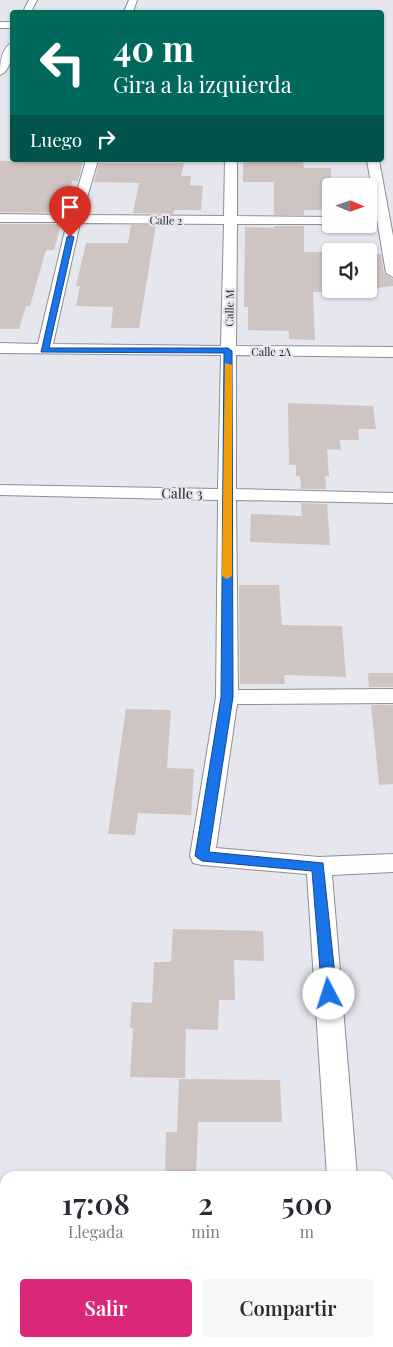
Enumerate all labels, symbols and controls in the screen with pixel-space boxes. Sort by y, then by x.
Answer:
text: 40 m [113,24,194,71]
icon: left [30,30,95,95]
text: Gira a la izquierda [113,69,292,99]
icon: right [92,125,120,153]
text: Luego [30,126,82,152]
north arrow [322,178,378,232]
map controls [322,178,377,298]
pin [49,186,91,237]
icon: arrive [56,193,84,221]
street label: Calle 2 [149,212,183,228]
button: sound [322,243,377,298]
street label: Calle M [221,289,237,327]
street label: Calle 2A [251,344,291,359]
street label: Calle 3 [161,483,203,503]
position arrow [302,967,354,1019]
text: 17:08 [62,1183,130,1223]
text: 2 [198,1183,213,1223]
text: 500 [281,1183,332,1223]
text: Llegada [68,1221,123,1242]
text: min [191,1221,220,1242]
text: m [300,1221,314,1242]
button: Salir [20,1279,192,1337]
button: Compartir [202,1279,374,1337]

